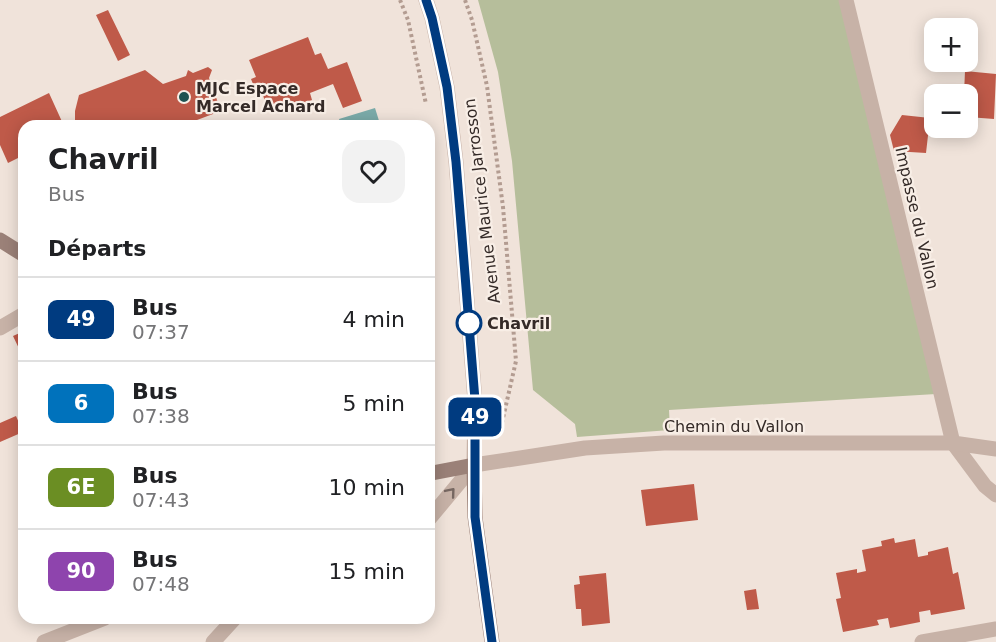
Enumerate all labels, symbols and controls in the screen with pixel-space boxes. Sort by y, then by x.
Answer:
map controls [924,18,978,138]
button: + [924,18,978,72]
place label: MJC Espace Marcel Achard [196,79,325,116]
button: − [924,84,978,138]
marker: MJC Espace Marcel Achard [177,90,191,104]
street label: Avenue Maurice Jarrosson [460,97,504,305]
button: heart [342,140,405,203]
text: Chavril [48,143,159,176]
street label: Impasse du Vallon [891,145,943,291]
text: Bus [48,182,85,206]
text: Départs [48,236,146,261]
text: Bus [132,295,178,320]
text: 49 [66,307,96,331]
text: 4 min [343,307,405,332]
marker: Chavril [456,310,482,336]
place label: Chavril [487,314,550,333]
text: 07:37 [132,320,190,344]
text: Bus [132,379,178,404]
text: 6 [74,391,88,415]
text: 5 min [343,391,405,416]
line badge: 49 [448,398,502,436]
text: 07:38 [132,404,190,428]
text: 49 [460,405,490,429]
street label: Chemin du Vallon [664,417,804,436]
text: Bus [132,463,178,488]
text: 6E [67,475,95,499]
text: 10 min [329,475,405,500]
text: 07:43 [132,488,190,512]
one-way arrow [444,488,455,499]
text: Bus [132,547,178,572]
text: 90 [66,559,96,583]
text: 15 min [329,559,405,584]
text: 07:48 [132,572,190,596]

